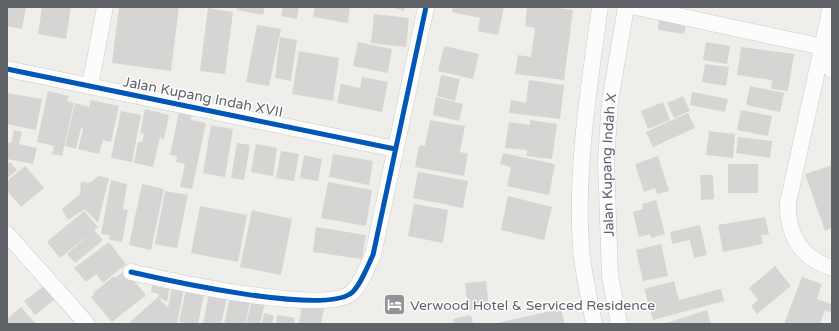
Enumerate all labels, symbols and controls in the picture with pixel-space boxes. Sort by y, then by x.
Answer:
street label: Jalan Kupang Indah XVII [122,73,284,121]
street label: Jalan Kupang Indah X [597,92,620,237]
hotel icon: Verwood Hotel & Serviced Residence [381,292,407,318]
place label: Verwood Hotel & Serviced Residence [410,297,655,314]

